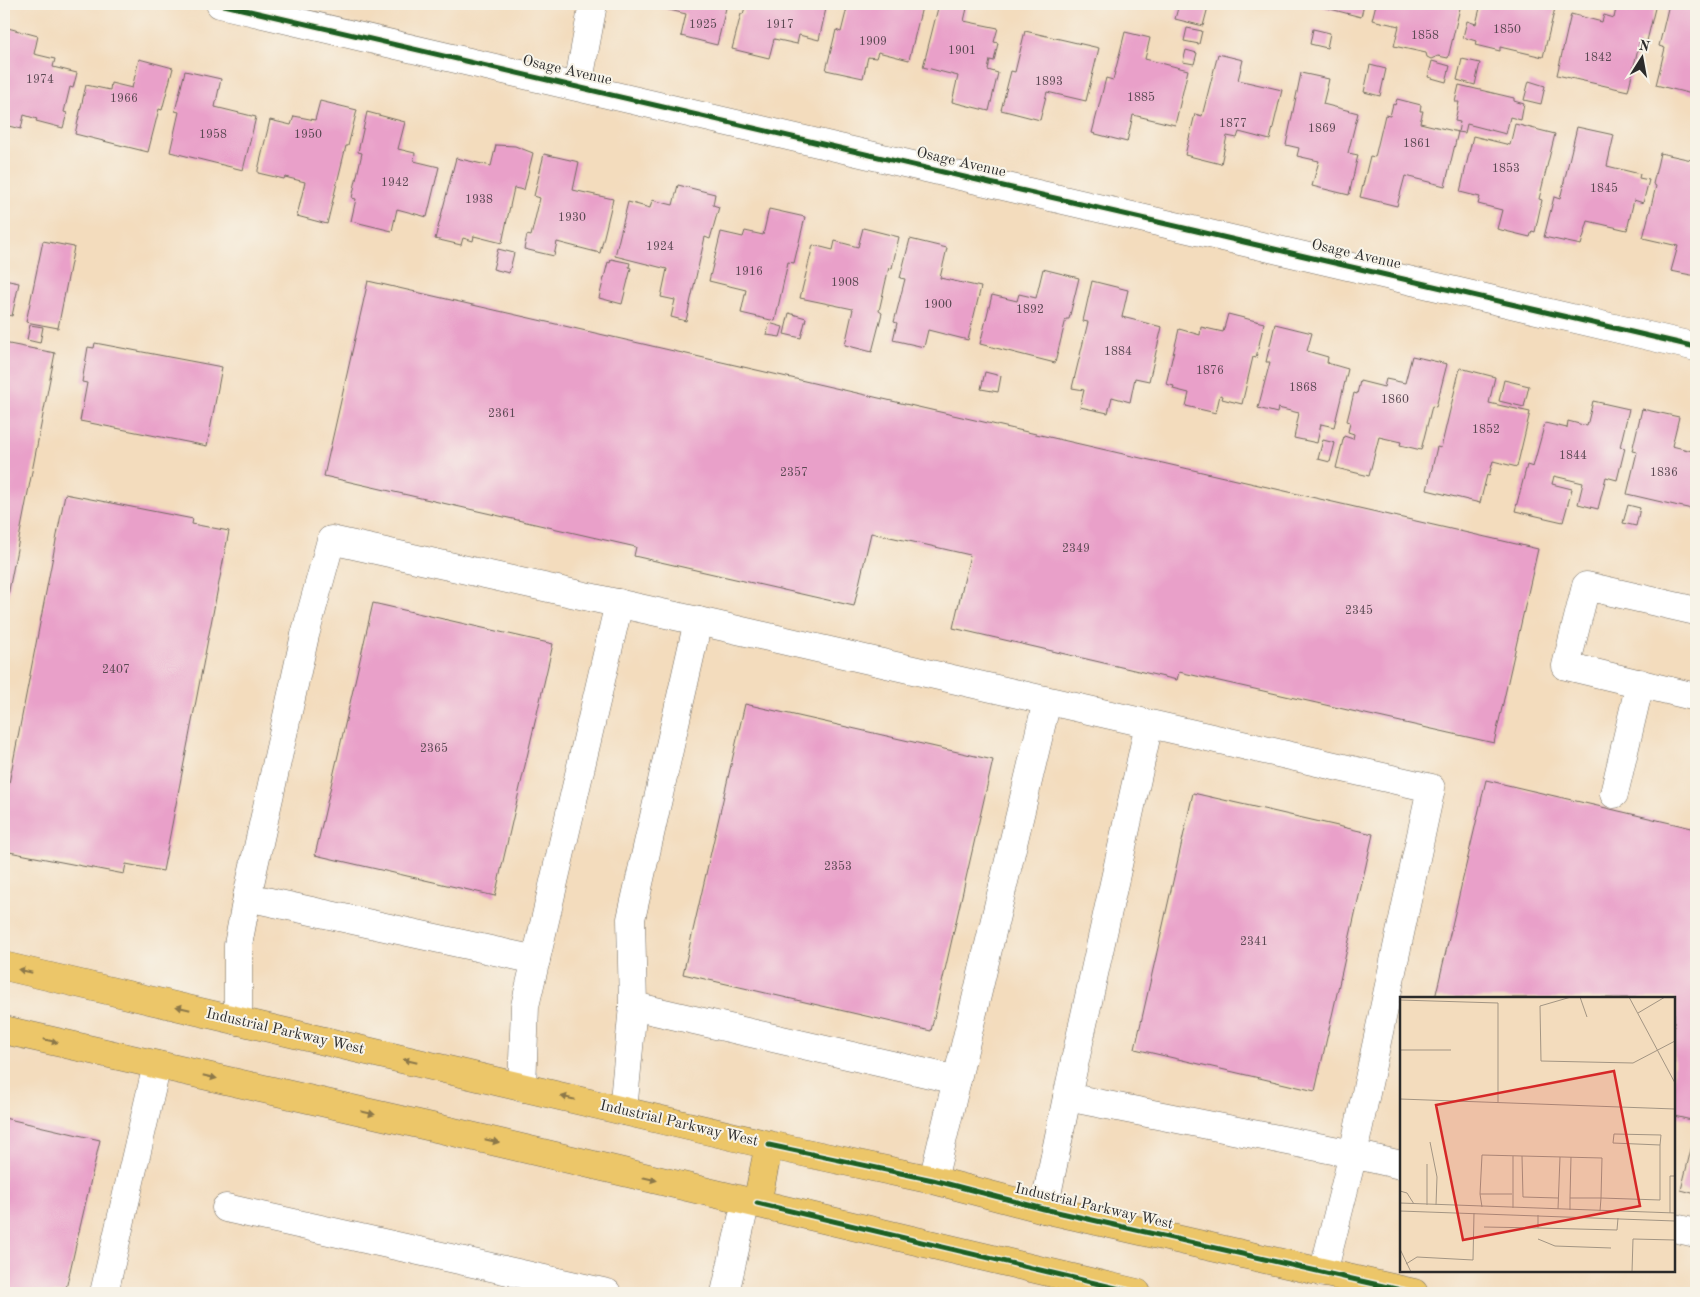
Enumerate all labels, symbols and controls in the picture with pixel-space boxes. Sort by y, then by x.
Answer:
house number: 1925 [689,18,717,31]
house number: 1917 [766,19,794,31]
house number: 1850 [1493,23,1521,36]
house number: 1858 [1411,29,1439,42]
north arrow [1618,32,1668,82]
house number: 1909 [859,36,887,48]
text: N [1638,38,1651,54]
house number: 1901 [948,45,976,57]
house number: 1842 [1584,52,1612,64]
street label: Osage Avenue [521,53,613,89]
house number: 1974 [26,74,54,86]
house number: 1893 [1035,76,1063,88]
house number: 1885 [1127,91,1155,104]
house number: 1966 [110,93,138,105]
house number: 1877 [1219,118,1247,130]
house number: 1869 [1308,123,1336,135]
house number: 1958 [199,128,227,141]
house number: 1950 [294,128,322,141]
house number: 1861 [1403,138,1431,150]
street label: Osage Avenue [915,145,1007,181]
house number: 1853 [1492,162,1520,175]
house number: 1942 [381,177,409,189]
house number: 1845 [1590,182,1618,195]
house number: 1938 [465,194,493,206]
house number: 1930 [558,212,586,224]
street label: Osage Avenue [1310,237,1402,273]
house number: 1924 [646,241,674,253]
house number: 1916 [735,266,763,278]
house number: 1908 [831,277,859,289]
house number: 1900 [924,299,952,311]
house number: 1892 [1016,304,1044,316]
house number: 1884 [1104,346,1132,358]
house number: 1876 [1196,365,1224,377]
house number: 1868 [1289,382,1317,394]
house number: 1860 [1381,394,1409,406]
house number: 2361 [488,408,516,420]
house number: 1852 [1472,423,1500,436]
house number: 1844 [1559,450,1587,462]
house number: 2357 [780,466,808,479]
house number: 1836 [1650,467,1678,479]
house number: 2349 [1062,543,1090,555]
house number: 2345 [1345,604,1373,617]
house number: 2407 [102,664,130,676]
house number: 2365 [420,742,448,755]
house number: 2353 [824,860,852,873]
house number: 2341 [1240,936,1268,948]
one-way arrow [18,967,33,975]
inset map [1400,997,1675,1272]
one-way arrow [176,1004,191,1012]
street label: Industrial Parkway West [204,1006,366,1058]
one-way arrow [44,1037,59,1045]
one-way arrow [402,1057,417,1065]
one-way arrow [202,1073,217,1081]
one-way arrow [560,1094,575,1102]
street label: Industrial Parkway West [598,1098,760,1150]
one-way arrow [361,1109,377,1117]
one-way arrow [485,1137,500,1145]
one-way arrow [643,1175,658,1183]
street label: Industrial Parkway West [1013,1181,1175,1233]

